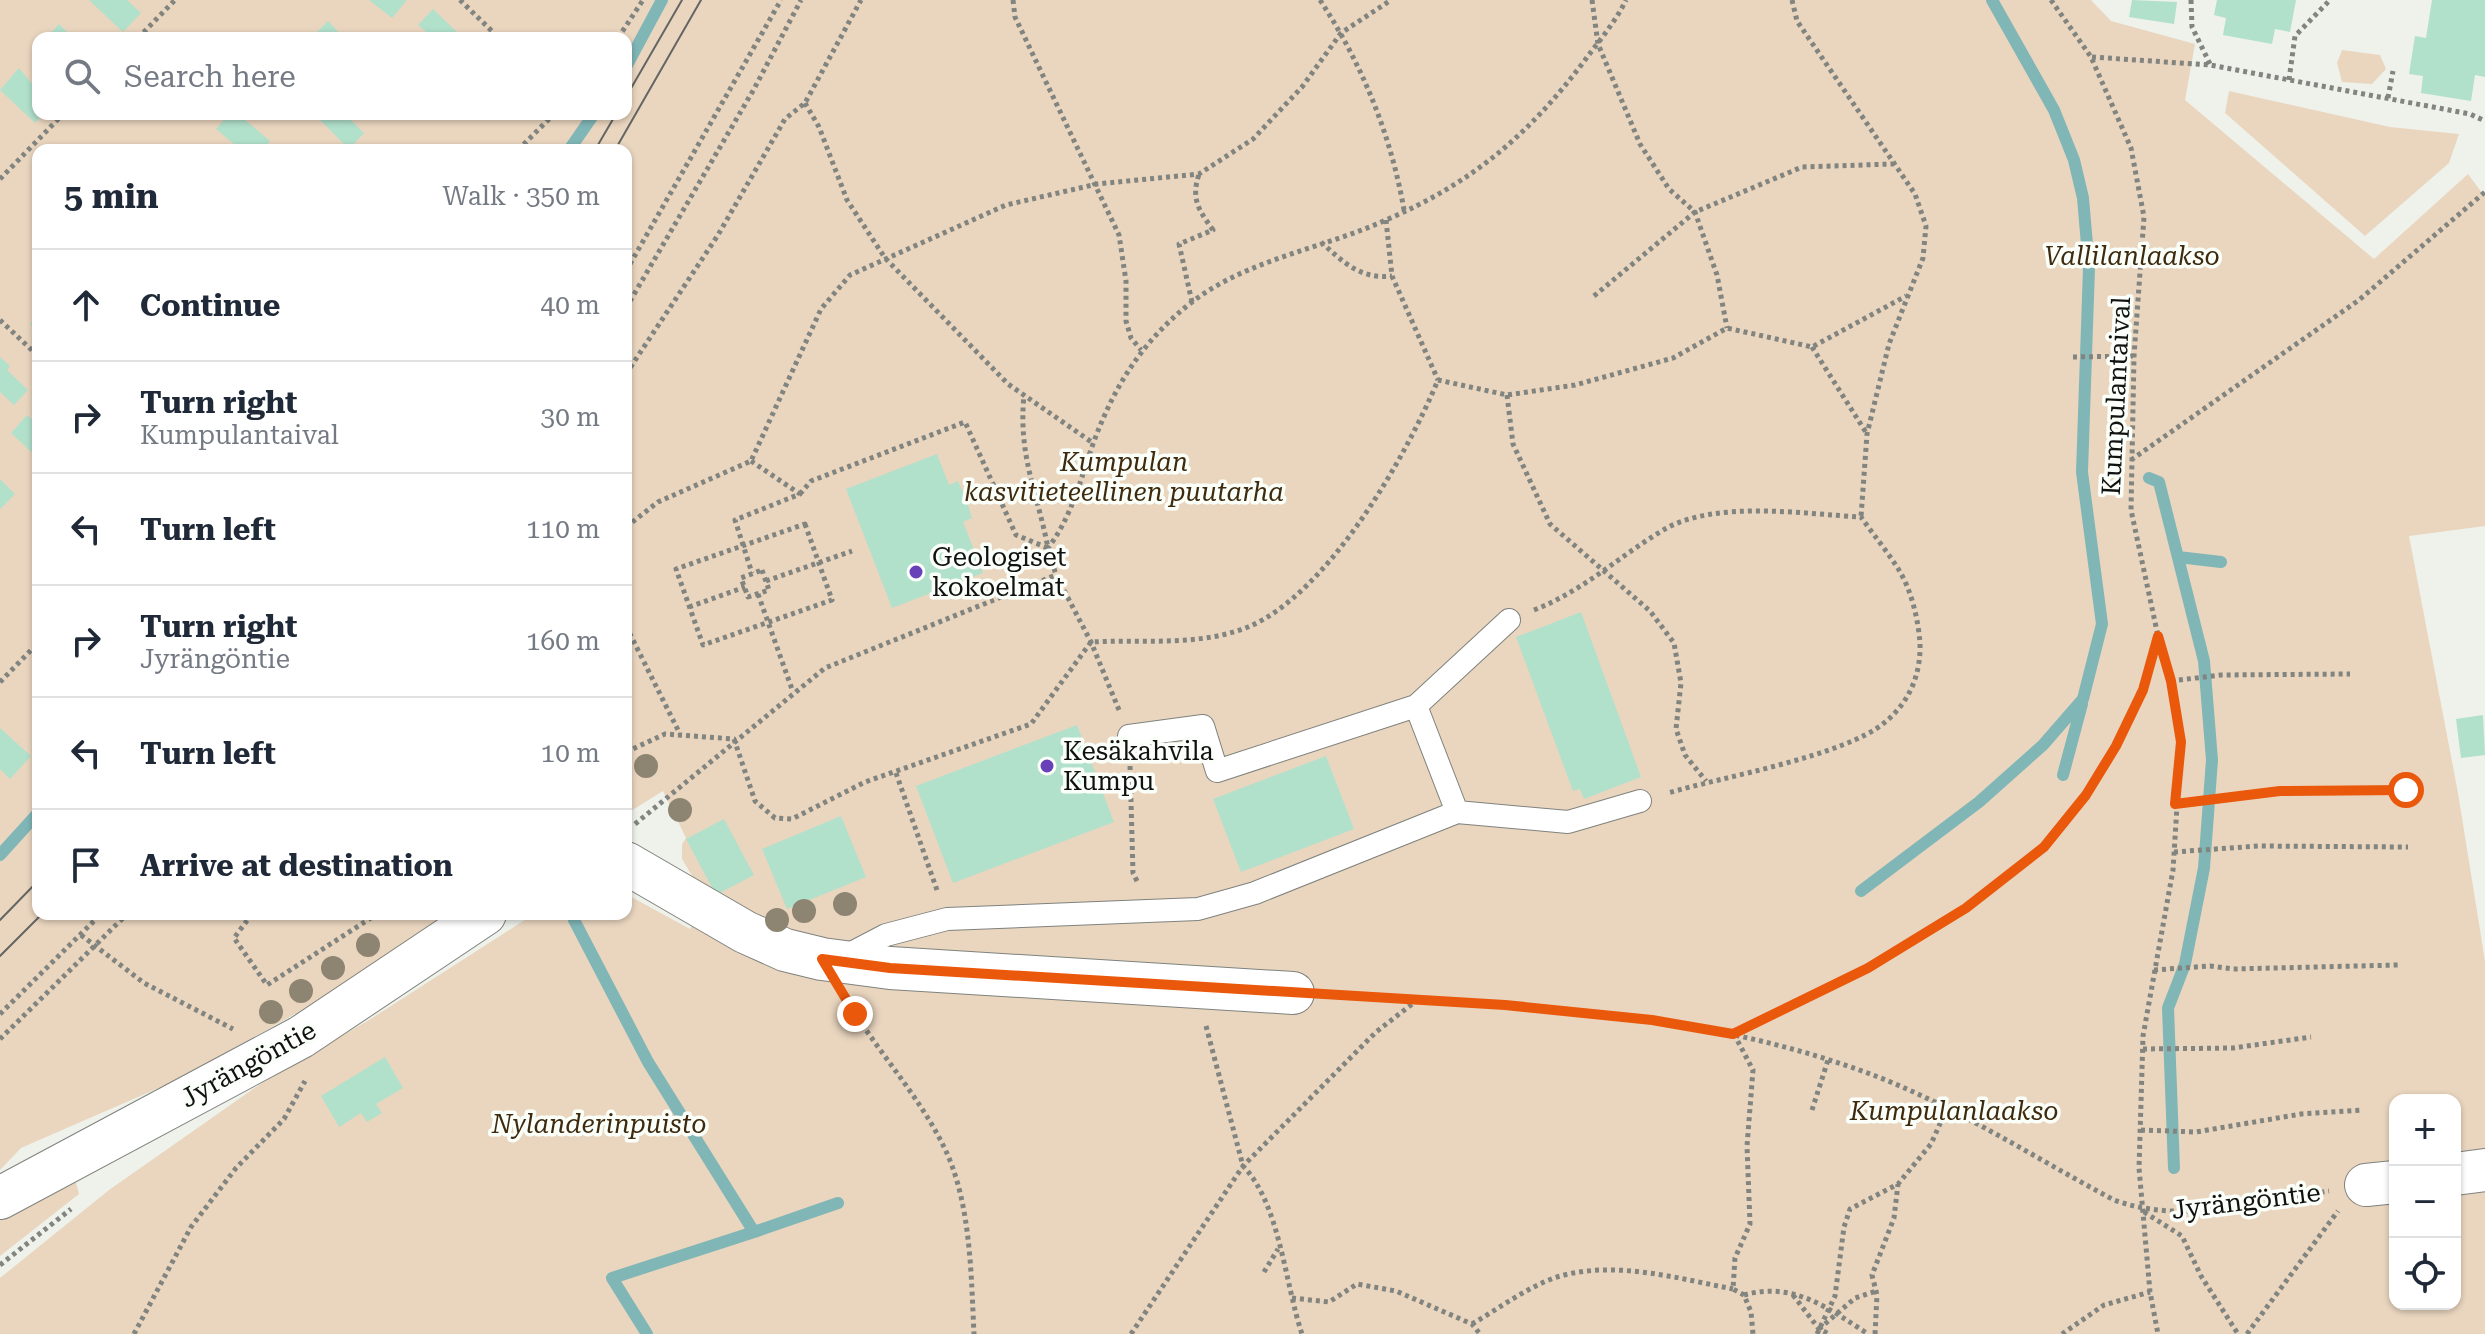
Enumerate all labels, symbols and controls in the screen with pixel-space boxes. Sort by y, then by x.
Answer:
search box [32,32,632,120]
icon: search [60,54,104,98]
text: Search here [124,59,296,94]
text: 5 min [64,176,159,216]
text: Walk · 350 m [442,181,600,211]
park label: Vallilanlaakso [2044,241,2220,271]
icon: ahead [64,283,108,327]
text: Continue [140,288,280,323]
text: 40 m [541,290,600,320]
street label: Kumpulantaival [2096,296,2136,496]
text: Turn right [140,385,297,420]
icon: right [64,395,108,439]
text: 30 m [541,402,600,432]
text: Kumpulantaival [140,420,339,450]
park label: Kumpulan kasvitieteellinen puutarha [964,447,1284,507]
icon: left [64,507,108,551]
text: Turn left [140,512,276,547]
text: 110 m [526,514,600,544]
place label: Geologiset kokoelmat [932,542,1067,602]
marker: Geologiset kokoelmat [907,563,925,581]
text: Turn right [140,609,297,644]
icon: right [64,619,108,663]
text: 160 m [526,626,600,656]
text: Jyrängöntie [140,644,290,674]
icon: left [64,731,108,775]
text: Turn left [140,736,276,771]
place label: Kesäkahvila Kumpu [1063,736,1214,796]
text: 10 m [541,738,600,768]
marker: Kesäkahvila Kumpu [1038,757,1056,775]
route start [2388,772,2424,808]
icon: arrive [64,843,108,887]
text: Arrive at destination [140,848,453,883]
route end [837,996,873,1032]
street label: Jyrängöntie [175,1015,321,1113]
map controls [2389,1094,2461,1310]
button: + [2389,1094,2461,1166]
park label: Kumpulanlaakso [1849,1096,2058,1126]
park label: Nylanderinpuisto [491,1109,706,1139]
button: − [2389,1166,2461,1238]
street label: Jyrängöntie [2170,1177,2322,1225]
button: locate [2389,1238,2461,1310]

